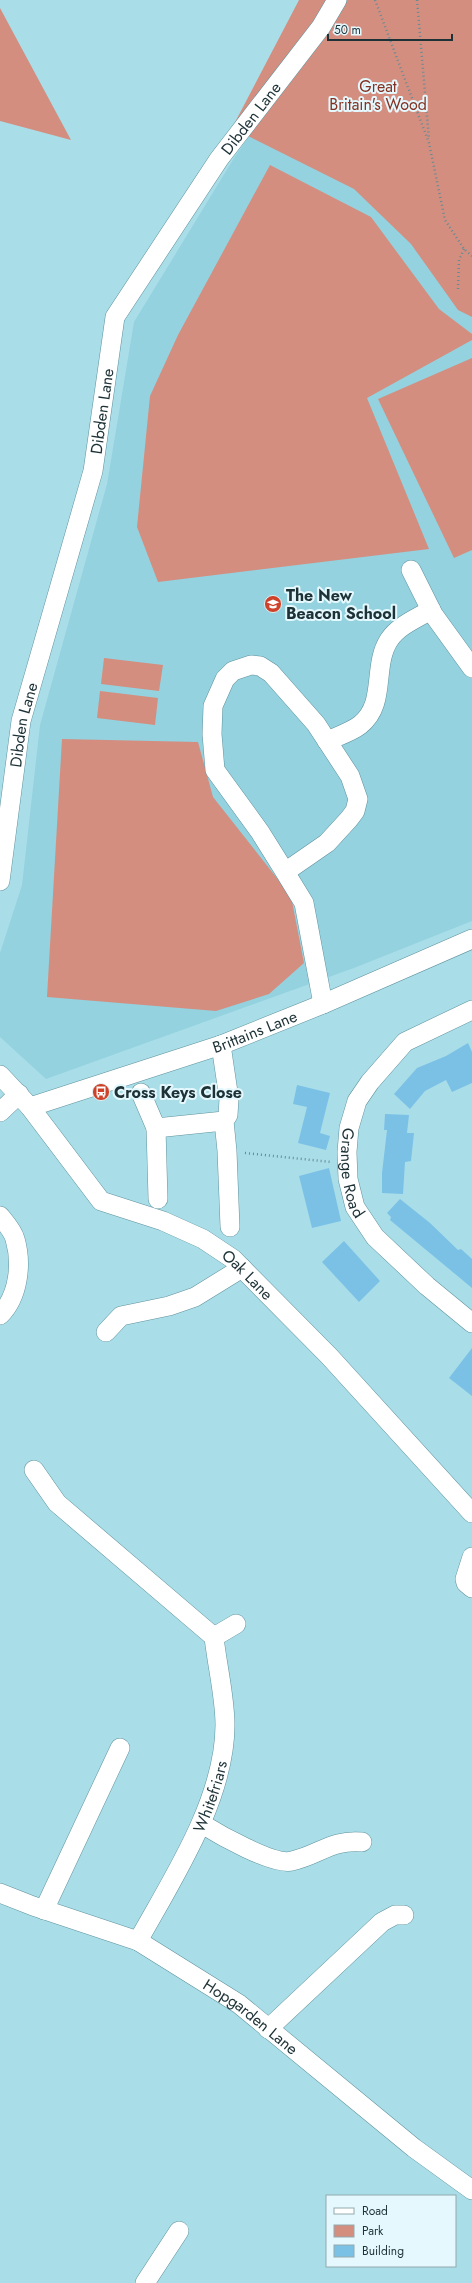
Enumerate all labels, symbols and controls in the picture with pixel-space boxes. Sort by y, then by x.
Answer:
scale bar [328,16,452,42]
text: 50 m [334,21,361,39]
park label: Great Britain's Wood [329,75,427,116]
street label: Dibden Lane [215,77,286,159]
street label: Dibden Lane [84,367,119,456]
place label: The New Beacon School [286,584,396,625]
school or university icon: The New Beacon School [263,594,283,614]
street label: Dibden Lane [4,680,43,769]
street label: Brittains Lane [209,1004,300,1059]
place label: Cross Keys Close [114,1081,242,1104]
bus stop icon: Cross Keys Close [91,1082,111,1102]
street label: Grange Road [335,1127,371,1222]
street label: Oak Lane [218,1244,279,1305]
street label: Whitefriars [187,1759,233,1836]
street label: Hopgarden Lane [199,1973,303,2060]
legend [326,2195,456,2267]
text: Road [362,2202,388,2220]
text: Park [362,2222,384,2240]
text: Building [362,2242,404,2260]

